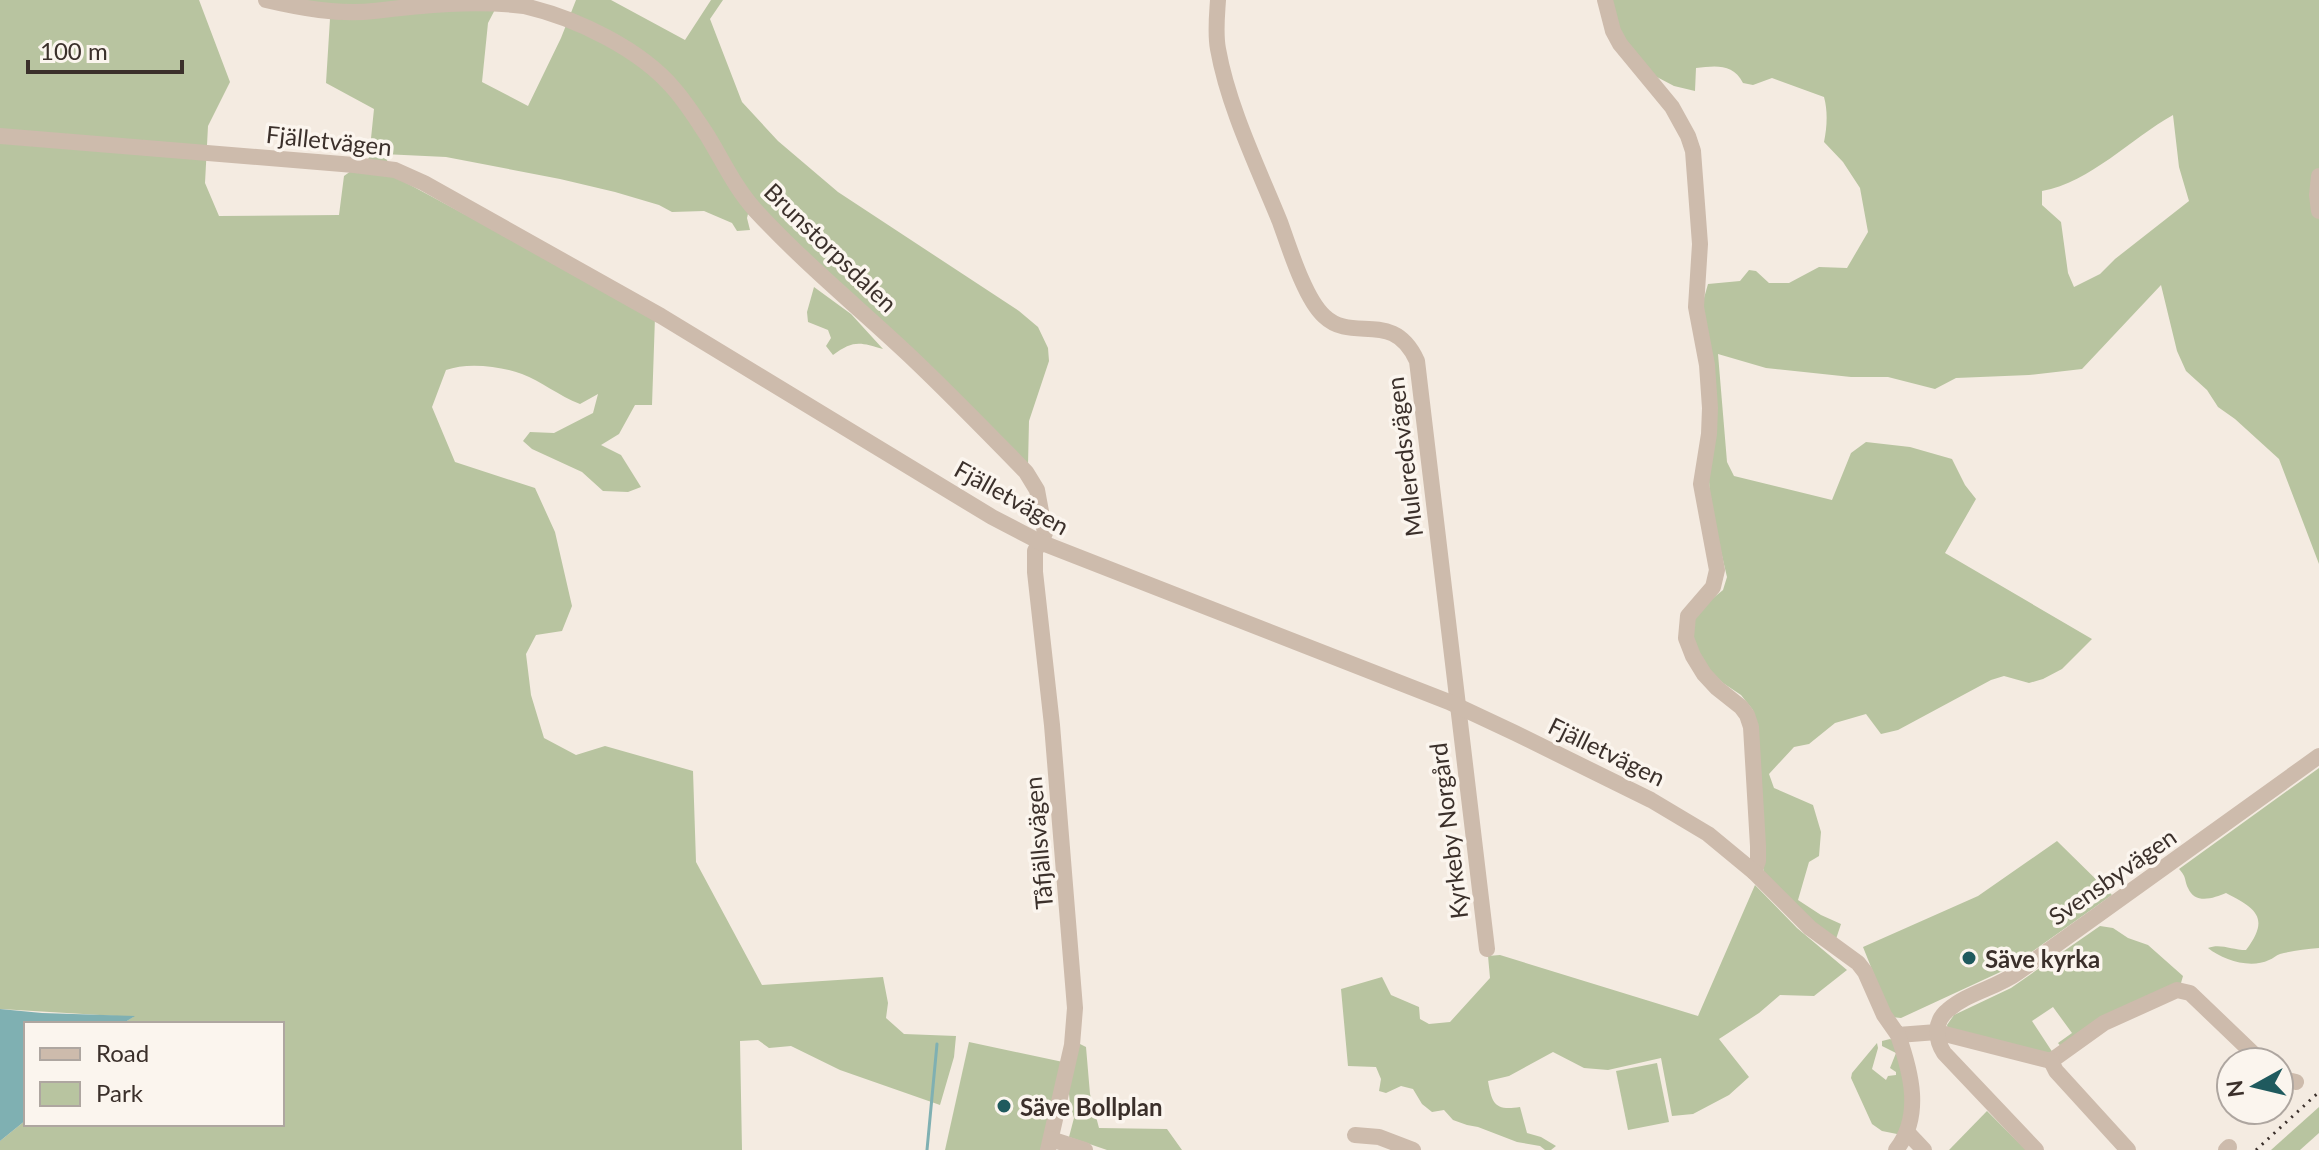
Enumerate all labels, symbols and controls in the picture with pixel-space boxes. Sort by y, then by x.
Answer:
scale bar [28,24,182,74]
text: 100 m [40,36,108,65]
street label: Fjälletvägen [265,119,393,161]
street label: Brunstorpsdalen [759,176,903,318]
street label: Muleredsvägen [1380,375,1428,539]
street label: Fjälletvägen [950,454,1074,540]
street label: Fjälletvägen [1544,710,1670,792]
street label: Kyrkeby Norgård [1423,741,1473,921]
street label: Tåfjällsvägen [1018,776,1058,910]
street label: Svensbyvägen [2043,821,2181,931]
place label: Säve kyrka [1985,944,2100,973]
marker: Säve kyrka [1960,949,1978,967]
legend [24,1022,284,1126]
text: Road [96,1038,149,1067]
north arrow [2215,1046,2295,1126]
text: Park [96,1078,144,1107]
text: N [2220,1079,2249,1099]
place label: Säve Bollplan [1020,1092,1163,1121]
marker: Säve Bollplan [995,1097,1013,1115]

